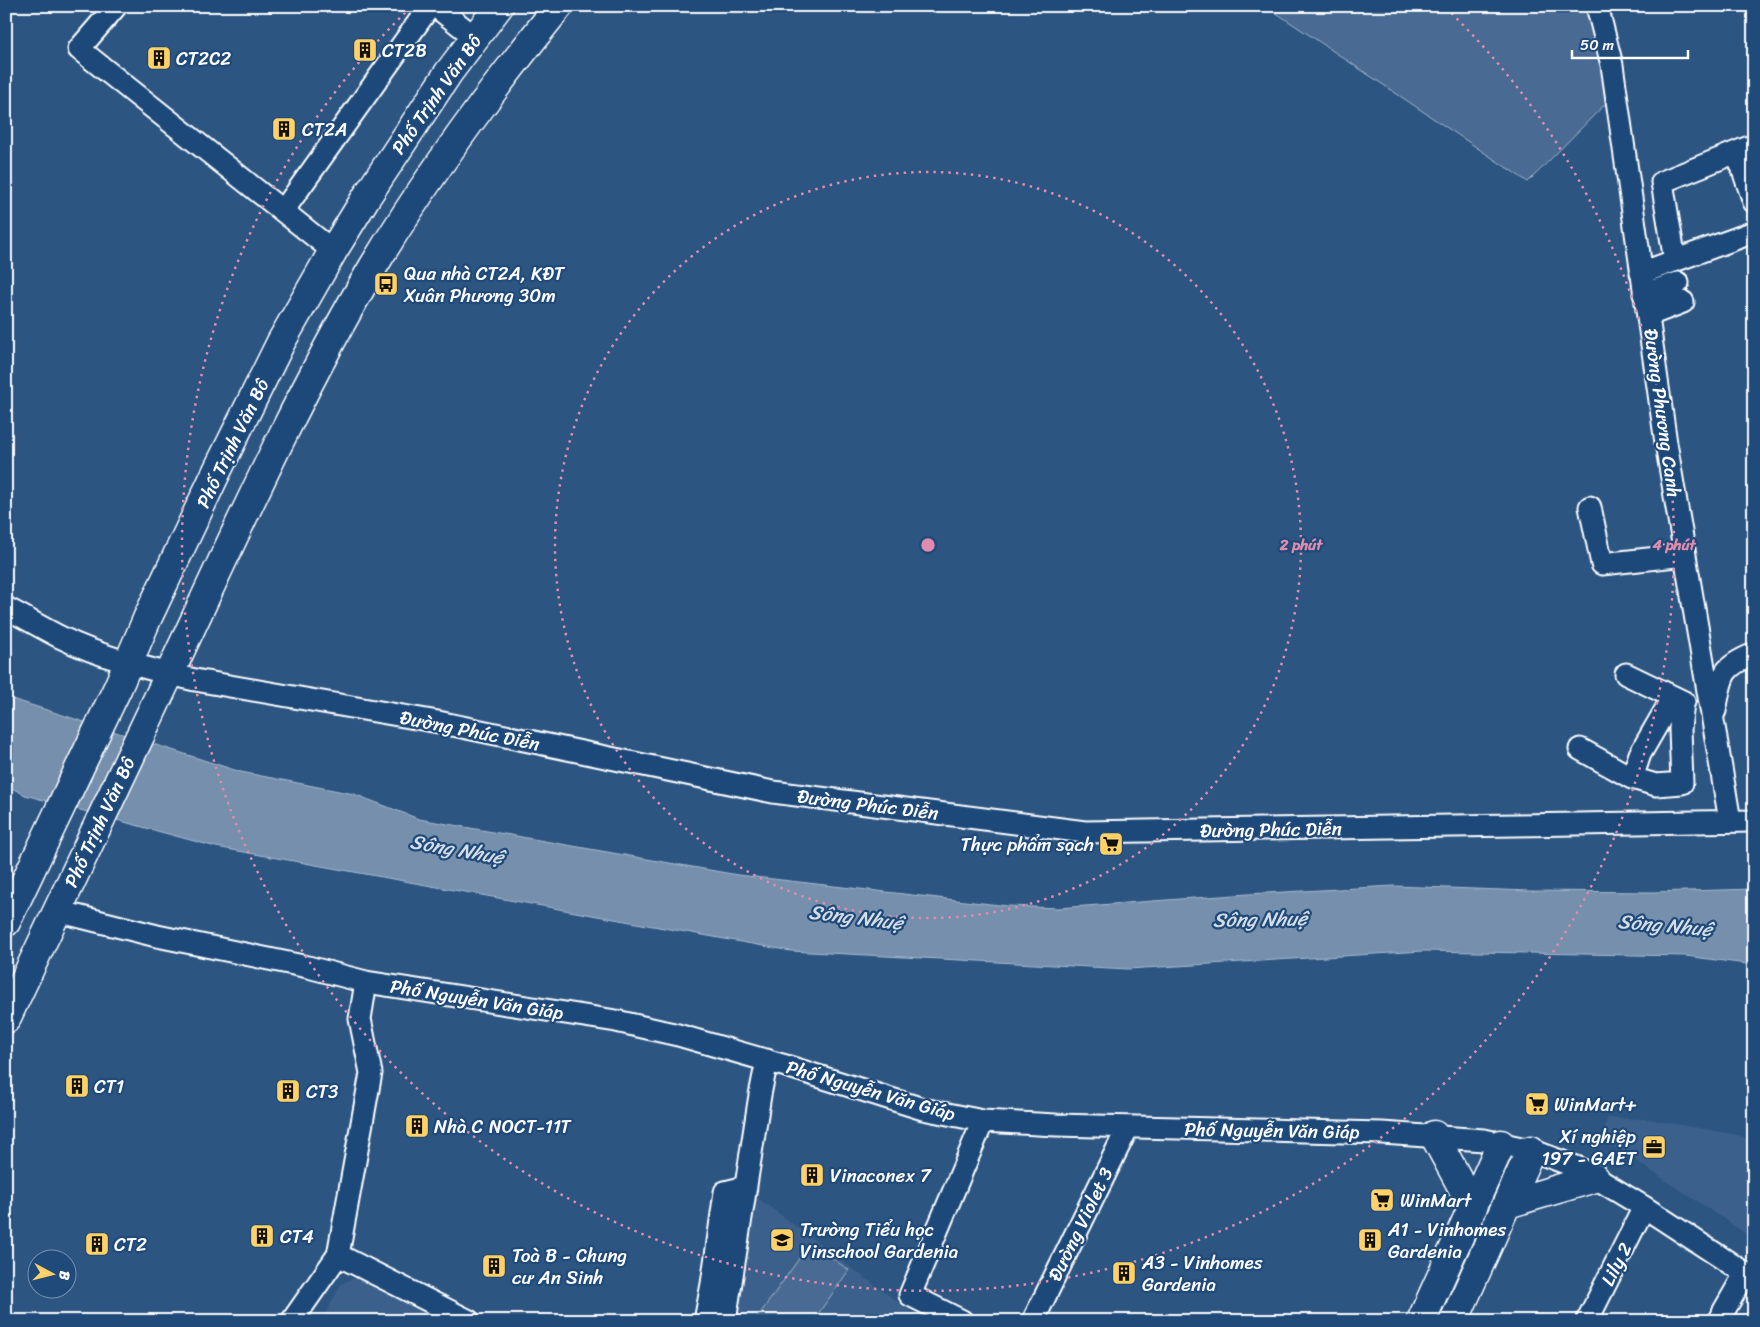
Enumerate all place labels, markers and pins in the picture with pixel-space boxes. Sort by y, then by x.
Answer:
place label: CT2B [382,34,427,67]
building icon: CT2B [352,37,378,63]
place label: CT2C2 [176,42,231,75]
building icon: CT2C2 [146,45,172,71]
place label: CT2A [302,113,347,146]
building icon: CT2A [271,116,297,142]
place label: Qua nhà CT2A, KĐT Xuân Phương 30m [403,257,566,312]
bus stop icon: Qua nhà CT2A, KĐT Xuân Phương 30m [373,271,399,297]
centre of rings [919,536,937,554]
place label: Thực phẩm sạch [960,828,1094,861]
supermarket icon: Thực phẩm sạch [1098,831,1124,857]
place label: CT1 [94,1070,124,1103]
building icon: CT1 [64,1073,90,1099]
place label: CT3 [306,1075,339,1108]
building icon: CT3 [275,1078,301,1104]
place label: WinMart+ [1554,1088,1637,1121]
supermarket icon: WinMart+ [1524,1091,1550,1117]
place label: Nhà C NOCT-11T [434,1110,572,1143]
building icon: Nhà C NOCT-11T [404,1113,430,1139]
place label: Xí nghiệp 197 - GAET [1542,1120,1637,1175]
office icon: Xí nghiệp 197 - GAET [1641,1134,1667,1160]
place label: Vinaconex 7 [830,1159,932,1192]
building icon: Vinaconex 7 [799,1162,825,1188]
place label: WinMart [1400,1184,1473,1217]
supermarket icon: WinMart [1369,1187,1395,1213]
place label: Trường Tiểu học Vinschool Gardenia [800,1213,959,1268]
place label: A1 - Vinhomes Gardenia [1387,1213,1506,1268]
place label: CT4 [280,1220,314,1253]
building icon: CT4 [249,1223,275,1249]
school or university icon: Trường Tiểu học Vinschool Gardenia [769,1227,795,1253]
building icon: A1 - Vinhomes Gardenia [1357,1227,1383,1253]
place label: CT2 [114,1228,147,1261]
building icon: CT2 [84,1231,110,1257]
place label: Toà B - Chung cư An Sinh [512,1239,627,1294]
place label: A3 - Vinhomes Gardenia [1141,1246,1263,1301]
building icon: Toà B - Chung cư An Sinh [481,1253,507,1279]
building icon: A3 - Vinhomes Gardenia [1111,1260,1137,1286]

